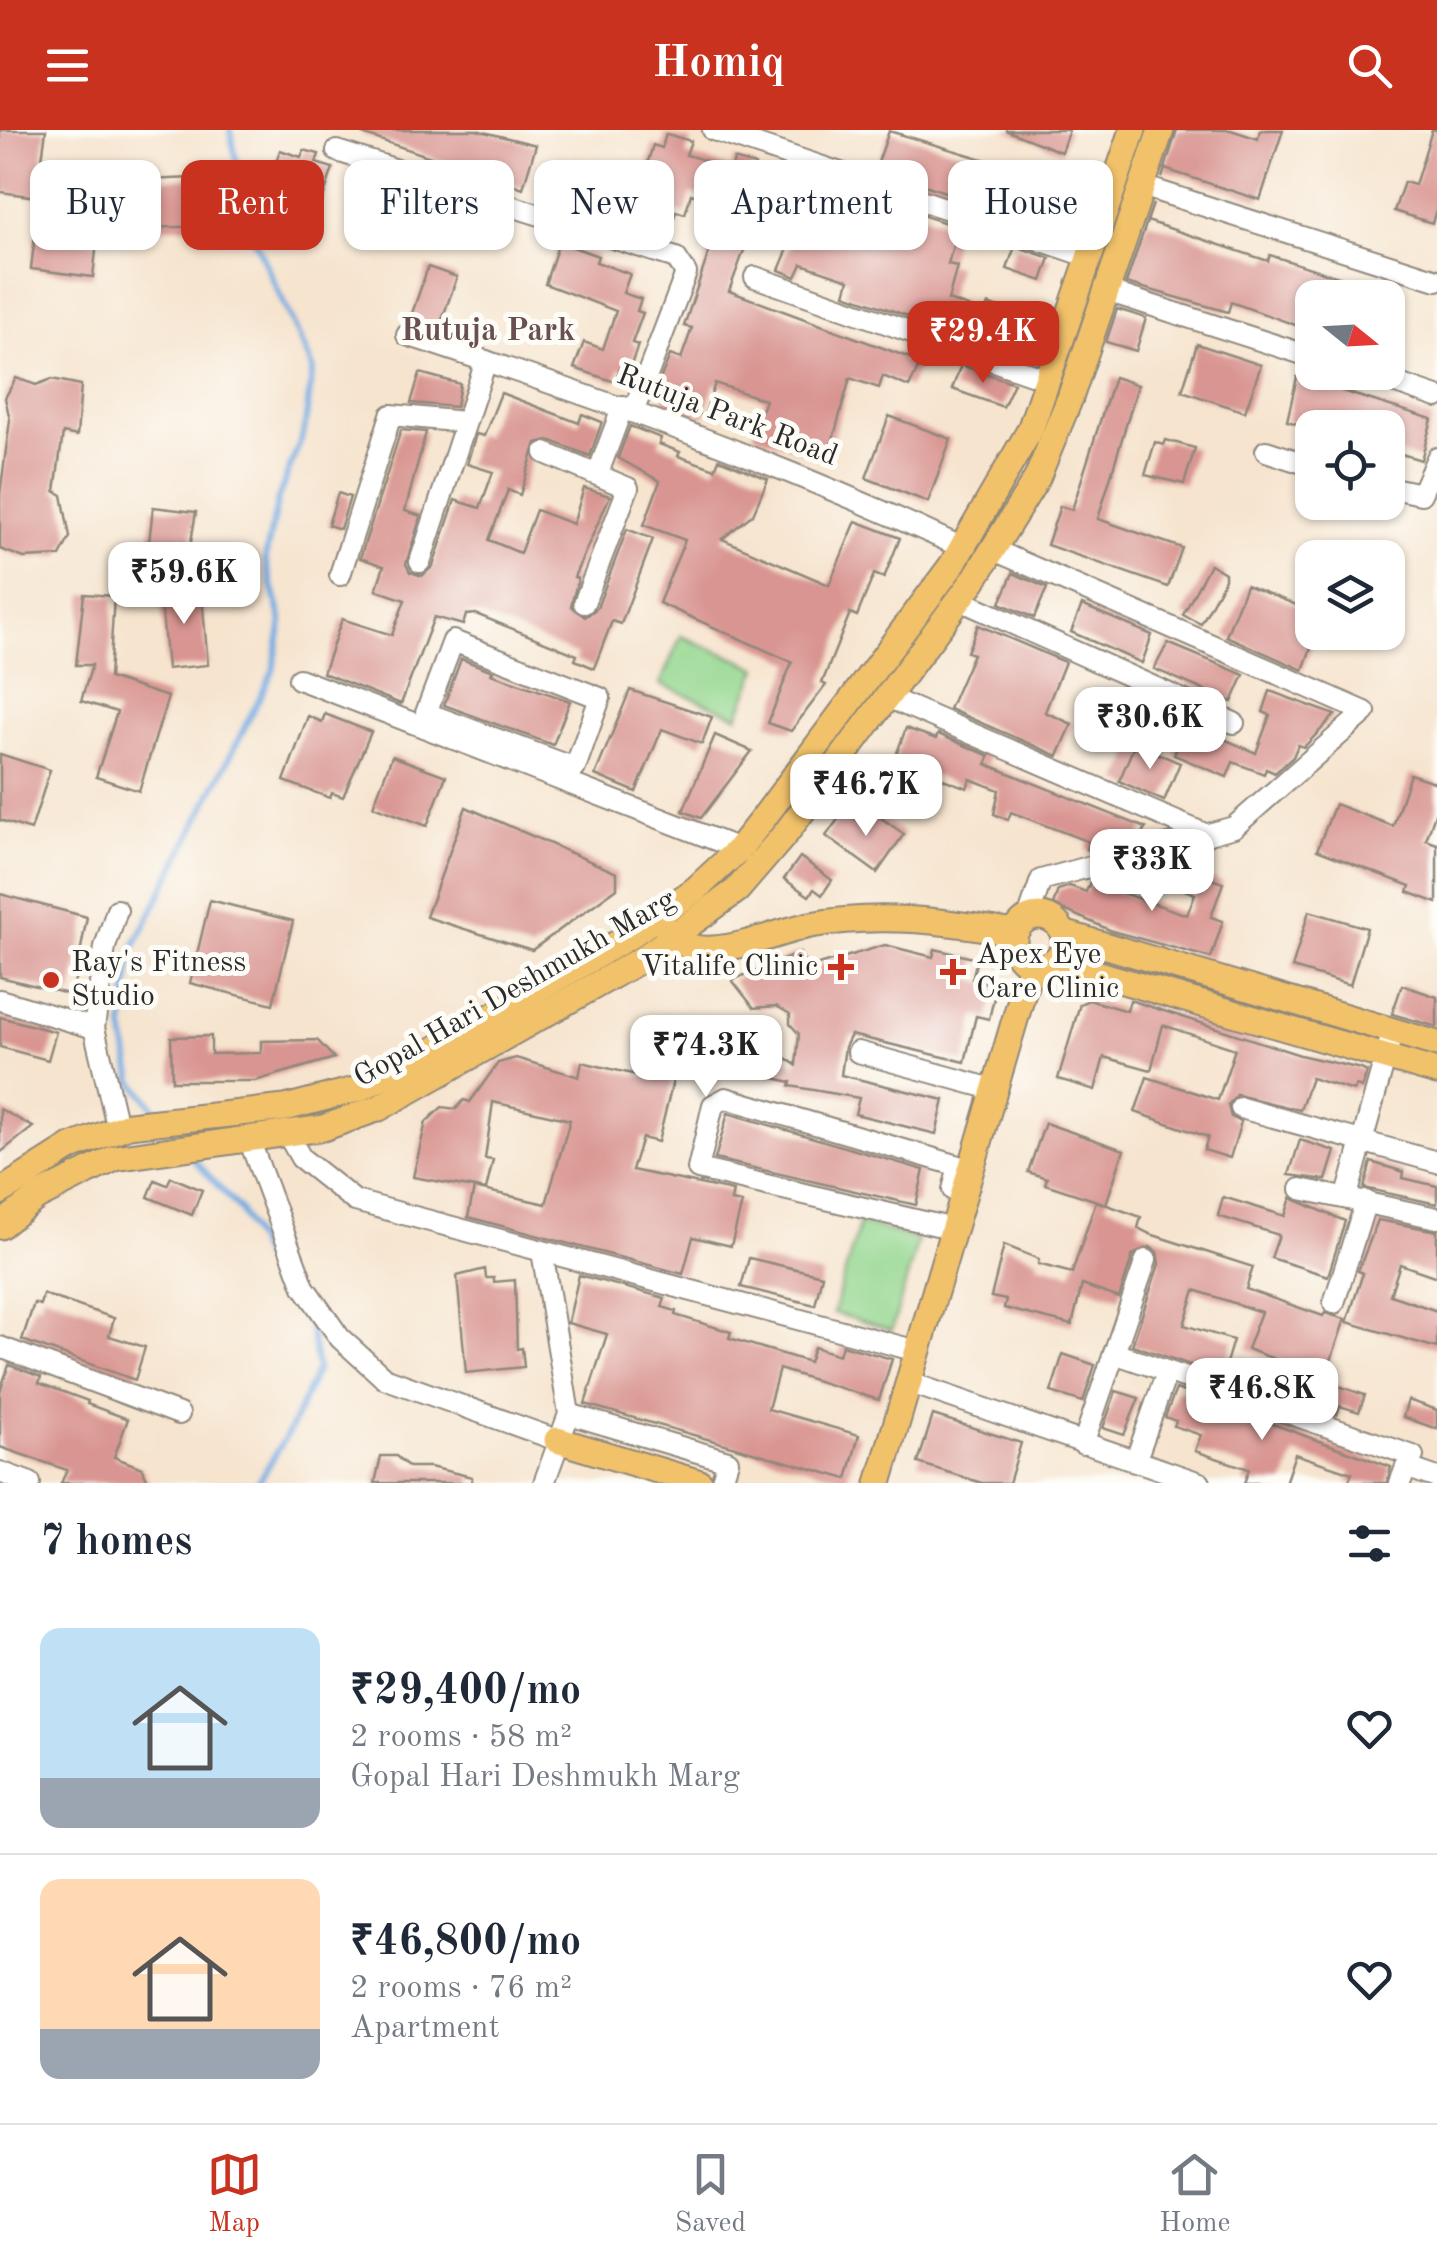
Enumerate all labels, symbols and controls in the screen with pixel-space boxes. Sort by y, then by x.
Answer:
icon: menu [40,38,95,93]
icon: search [1342,38,1397,93]
text: Homiq [652,42,785,87]
chip: Buy [30,160,161,250]
chip: Rent [181,160,324,250]
chip: Filters [344,160,514,250]
chip: New [534,160,674,250]
chip: Apartment [694,160,928,250]
chip: House [948,160,1113,250]
north arrow [1295,280,1405,390]
map controls [1295,280,1405,650]
pin: ₹29.4K [902,301,1064,386]
district label: Rutuja Park [401,316,575,348]
text: ₹29.4K [929,317,1037,349]
street label: Rutuja Park Road [612,360,842,472]
button: locate [1295,410,1405,520]
button: layers [1295,540,1405,650]
pin: ₹59.6K [103,542,265,627]
text: ₹59.6K [130,558,238,590]
pin: ₹30.6K [1069,687,1231,772]
text: ₹30.6K [1096,703,1204,735]
pin: ₹46.7K [785,754,947,839]
text: ₹46.7K [812,770,920,802]
pin: ₹33K [1093,829,1211,914]
text: ₹33K [1112,845,1192,877]
street label: Gopal Hari Deshmukh Marg [349,885,681,1093]
place label: Apex Eye Care Clinic [976,940,1119,1004]
place label: Ray's Fitness Studio [71,948,246,1012]
place label: Vitalife Clinic [641,952,818,982]
marker: Vitalife Clinic [828,954,854,980]
marker: Apex Eye Care Clinic [940,959,966,985]
marker: Ray's Fitness Studio [40,969,62,991]
pin: ₹74.3K [625,1015,787,1100]
text: ₹74.3K [652,1031,760,1063]
pin: ₹46.8K [1181,1358,1343,1443]
text: ₹46.8K [1208,1374,1316,1406]
icon: filters [1342,1516,1397,1571]
text: 7 homes [40,1522,192,1564]
icon: home [120,1668,240,1788]
text: ₹29,400/mo [350,1671,581,1713]
icon: heart [1342,1701,1397,1756]
text: 2 rooms · 58 m² [350,1722,572,1754]
text: Gopal Hari Deshmukh Marg [350,1762,740,1794]
icon: home [120,1919,240,2039]
text: ₹46,800/mo [350,1922,581,1964]
icon: heart [1342,1952,1397,2007]
text: 2 rooms · 76 m² [350,1973,572,2005]
text: Apartment [350,2013,500,2045]
tab: Map [207,2147,262,2242]
tab: Saved [675,2147,746,2242]
tab: Home [1159,2147,1230,2242]

